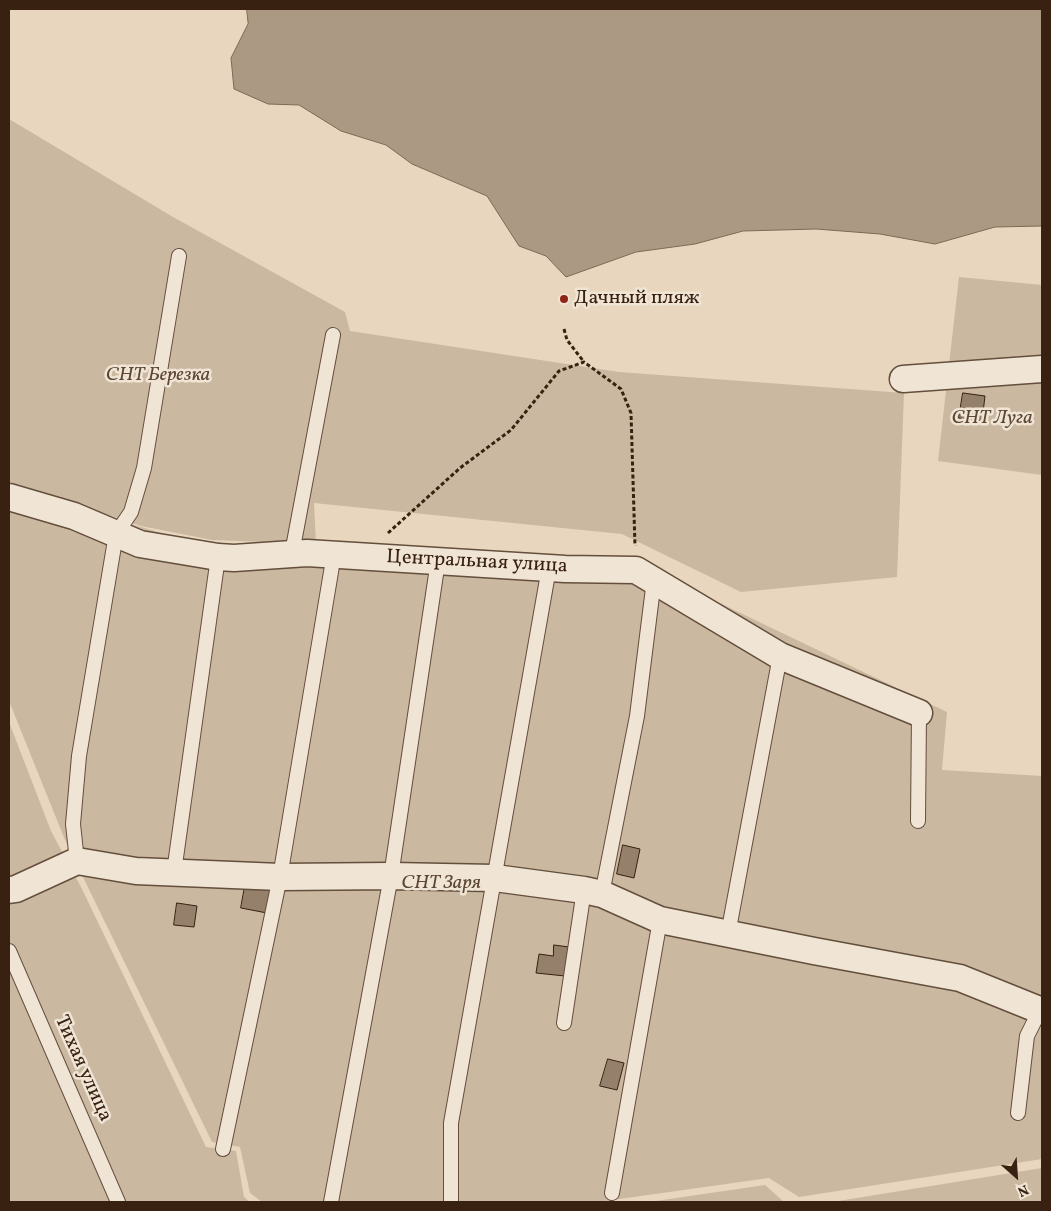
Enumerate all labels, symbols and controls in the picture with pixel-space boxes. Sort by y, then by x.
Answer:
place label: Дачный пляж [574,287,700,311]
marker: Дачный пляж [558,293,570,305]
park label: СНТ Березка [106,364,210,388]
park label: СНТ Луга [951,407,1033,431]
street label: Центральная улица [386,546,568,580]
park label: СНТ Заря [401,872,481,896]
street label: Тихая улица [48,1012,116,1126]
north arrow [991,1151,1041,1201]
text: N [1014,1179,1032,1201]

